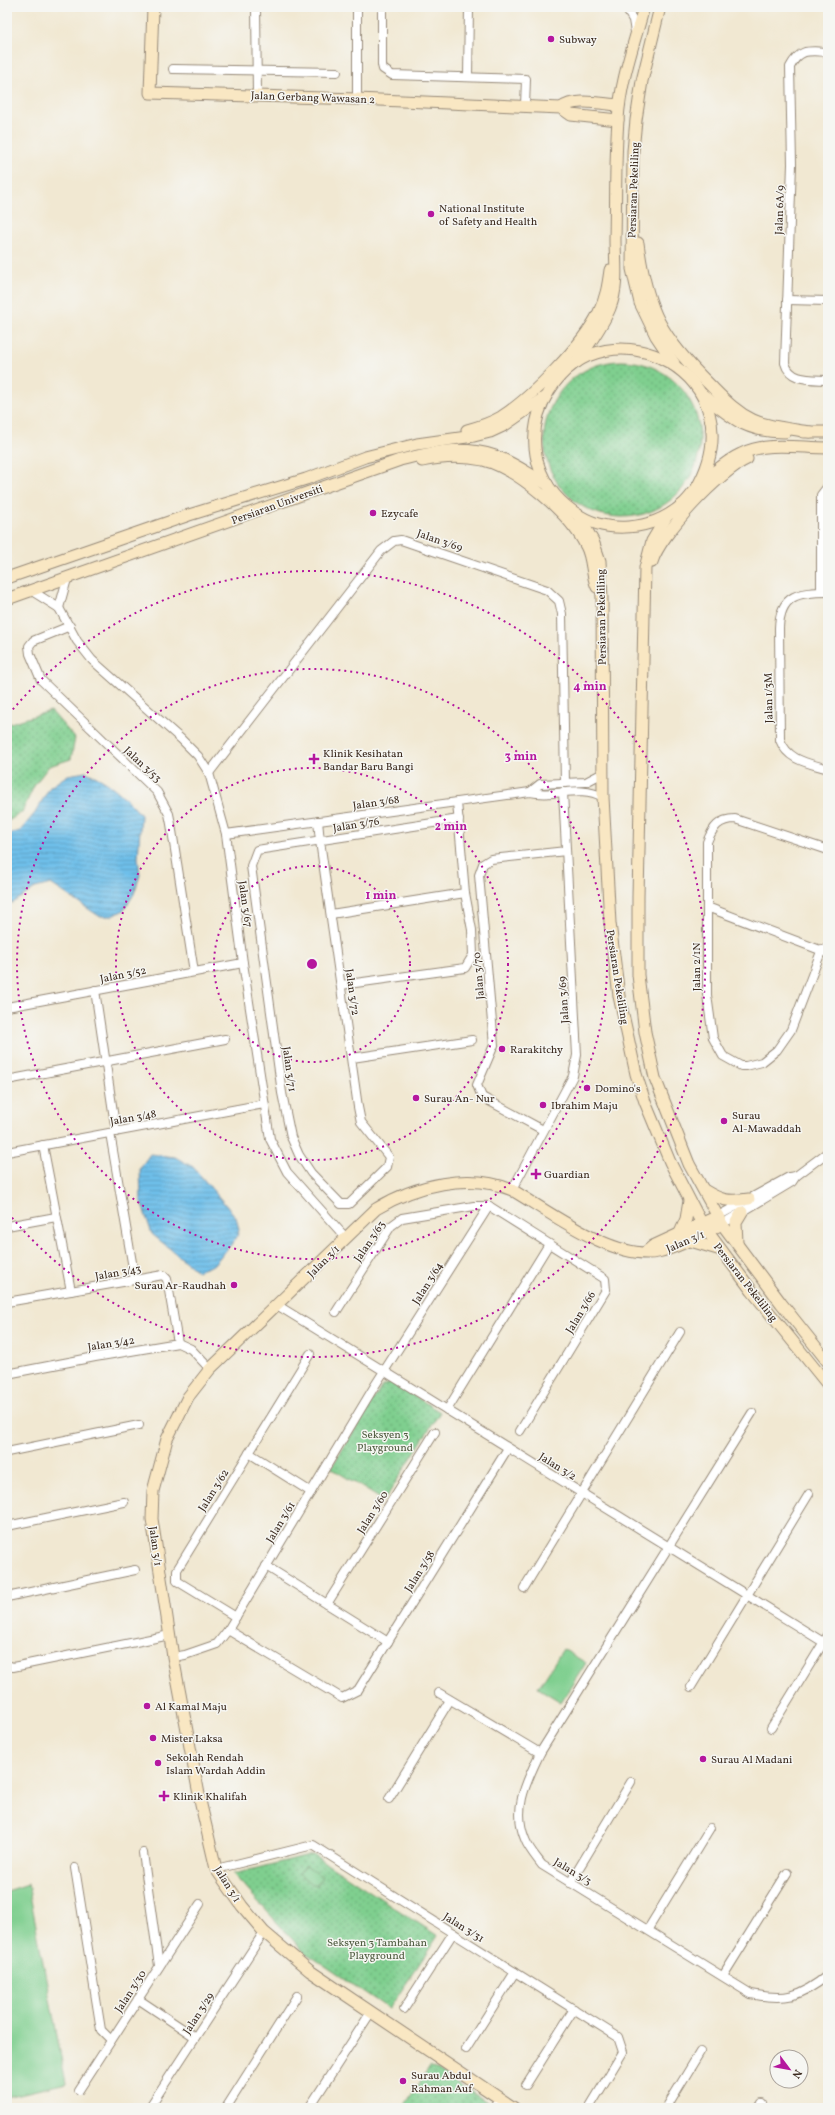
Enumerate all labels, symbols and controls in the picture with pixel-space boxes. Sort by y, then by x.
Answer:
place label: Subway [559,33,597,48]
marker: Subway [546,34,556,44]
street label: Jalan Gerbang Wawasan 2 [251,89,375,108]
street label: Persiaran Pekeliling [625,141,644,238]
street label: Jalan 6A/9 [772,185,789,235]
place label: National Institute of Safety and Health [439,202,538,230]
marker: National Institute of Safety and Health [426,209,436,219]
street label: Persiaran Universiti [230,482,325,529]
place label: Ezycafe [381,507,418,522]
marker: Ezycafe [368,508,378,518]
street label: Jalan 3/69 [415,527,465,556]
street label: Persiaran Pekeliling [594,568,611,665]
street label: Jalan 1/3M [762,673,777,723]
text: 4 min [573,679,607,695]
street label: Jalan 3/53 [120,744,164,787]
place label: Klinik Kesihatan Bandar Baru Bangi [323,747,414,775]
text: 3 min [505,749,537,765]
marker: Klinik Kesihatan Bandar Baru Bangi [308,753,320,765]
street label: Jalan 3/68 [352,793,401,814]
street label: Jalan 3/76 [332,814,381,837]
text: 2 min [435,819,467,835]
street label: Jalan 3/67 [234,880,255,928]
text: 1 min [366,888,397,904]
street label: Persiaran Pekeliling [602,929,632,1026]
street label: Jalan 2/1N [690,943,705,991]
street label: Jalan 3/70 [470,951,489,1000]
centre of rings [305,957,319,971]
street label: Jalan 3/52 [99,964,148,987]
street label: Jalan 3/72 [341,968,362,1017]
street label: Jalan 3/69 [555,976,574,1024]
place label: Rarakitchy [510,1043,563,1058]
marker: Rarakitchy [497,1044,507,1054]
street label: Jalan 3/71 [278,1046,299,1093]
place label: Domino's [595,1082,641,1097]
marker: Domino's [582,1083,592,1093]
place label: Surau An- Nur [424,1092,495,1107]
marker: Surau An- Nur [411,1093,421,1103]
place label: Ibrahim Maju [551,1099,618,1114]
marker: Ibrahim Maju [538,1100,548,1110]
street label: Jalan 3/48 [109,1107,158,1130]
place label: Surau Al-Mawaddah [732,1109,802,1137]
marker: Surau Al-Mawaddah [719,1116,729,1126]
place label: Guardian [544,1168,590,1183]
marker: Guardian [531,1169,541,1179]
street label: Jalan 3/63 [351,1218,390,1266]
street label: Jalan 3/1 [664,1228,707,1257]
street label: Persiaran Pekeliling [709,1240,781,1326]
street label: Jalan 3/1 [305,1243,344,1282]
street label: Jalan 3/64 [409,1259,448,1308]
street label: Jalan 3/43 [94,1262,143,1285]
place label: Surau Ar-Raudhah [135,1279,226,1294]
marker: Surau Ar-Raudhah [229,1280,239,1290]
street label: Jalan 3/66 [563,1288,600,1337]
street label: Jalan 3/42 [87,1333,136,1356]
park label: Seksyen 3 Playground [357,1428,413,1456]
street label: Jalan 3/2 [536,1450,579,1485]
street label: Jalan 3/62 [195,1467,233,1515]
street label: Jalan 3/60 [354,1488,393,1537]
street label: Jalan 3/61 [263,1499,300,1546]
street label: Jalan 3/1 [144,1525,165,1567]
street label: Jalan 3/58 [402,1548,439,1595]
place label: Al Kamal Maju [155,1700,227,1715]
marker: Al Kamal Maju [142,1701,152,1711]
place label: Mister Laksa [161,1732,223,1747]
marker: Mister Laksa [148,1733,158,1743]
place label: Sekolah Rendah Islam Wardah Addin [166,1751,266,1779]
place label: Surau Al Madani [711,1753,792,1768]
marker: Surau Al Madani [698,1754,708,1764]
marker: Sekolah Rendah Islam Wardah Addin [153,1758,163,1768]
marker: Klinik Khalifah [158,1790,170,1802]
place label: Klinik Khalifah [173,1790,247,1805]
street label: Jalan 3/3 [551,1855,594,1890]
street label: Jalan 3/1 [210,1864,244,1906]
street label: Jalan 3/31 [440,1910,487,1947]
park label: Seksyen 3 Tambahan Playground [327,1936,428,1964]
street label: Jalan 3/30 [112,1967,151,2016]
street label: Jalan 3/29 [180,1990,219,2038]
north arrow [769,2049,809,2089]
text: N [788,2066,805,2081]
place label: Surau Abdul Rahman Auf [411,2069,473,2097]
marker: Surau Abdul Rahman Auf [398,2076,408,2086]

